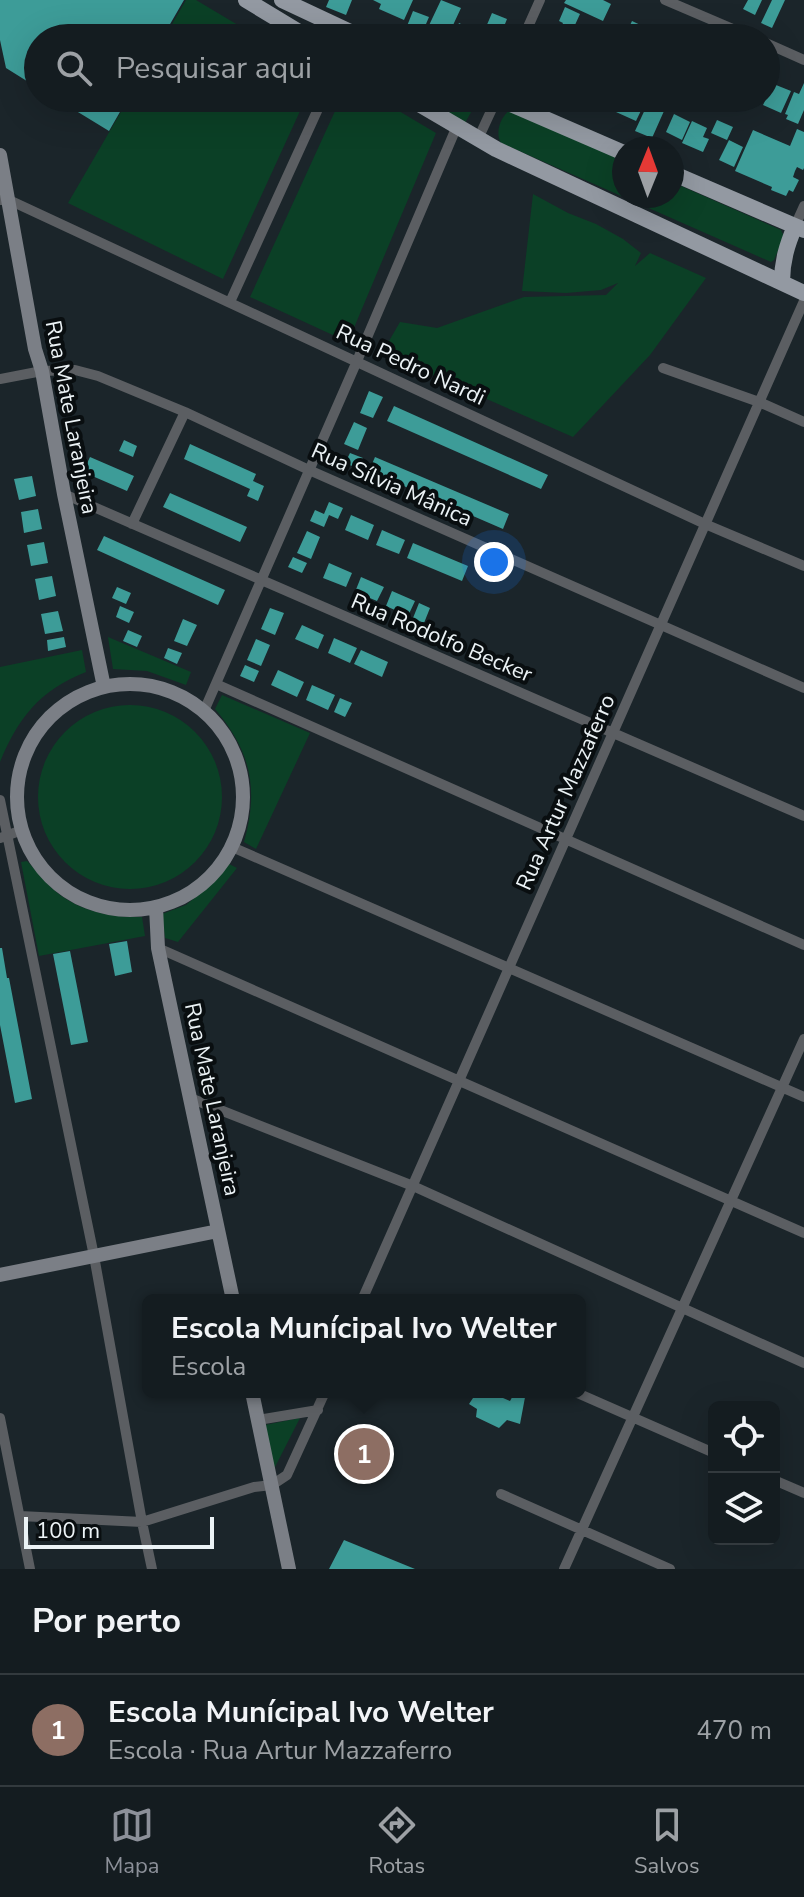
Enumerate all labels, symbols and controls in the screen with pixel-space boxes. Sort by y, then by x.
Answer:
search box [24,24,780,112]
icon: search [52,46,96,90]
text: Pesquisar aqui [116,48,312,89]
north arrow [612,136,684,208]
street label: Rua Pedro Nardi [331,317,490,413]
street label: Rua Mate Laranjeira [38,318,105,517]
street label: Rua Sílvia Mânica [306,436,477,534]
your location [474,542,514,582]
street label: Rua Rodolfo Becker [346,586,537,690]
street label: Rua Artur Mazzaferro [509,690,623,895]
street label: Rua Mate Laranjeira [177,1000,247,1199]
popup [142,1294,586,1398]
text: Escola Munícipal Ivo Welter [171,1308,557,1349]
text: Escola [171,1349,246,1384]
map controls [708,1401,780,1545]
button: locate [708,1401,780,1473]
pin: 1 [338,1424,390,1484]
button: layers [708,1473,780,1545]
scale bar [24,1513,214,1549]
text: 100 m [36,1516,100,1546]
text: Por perto [32,1598,181,1644]
text: Escola Munícipal Ivo Welter [108,1692,494,1733]
text: 1 [50,1713,66,1748]
text: 470 m [696,1713,772,1748]
text: Escola · Rua Artur Mazzaferro [108,1733,452,1768]
tab: Mapa [105,1803,159,1881]
tab: Rotas [368,1803,425,1881]
tab: Salvos [634,1803,699,1881]

